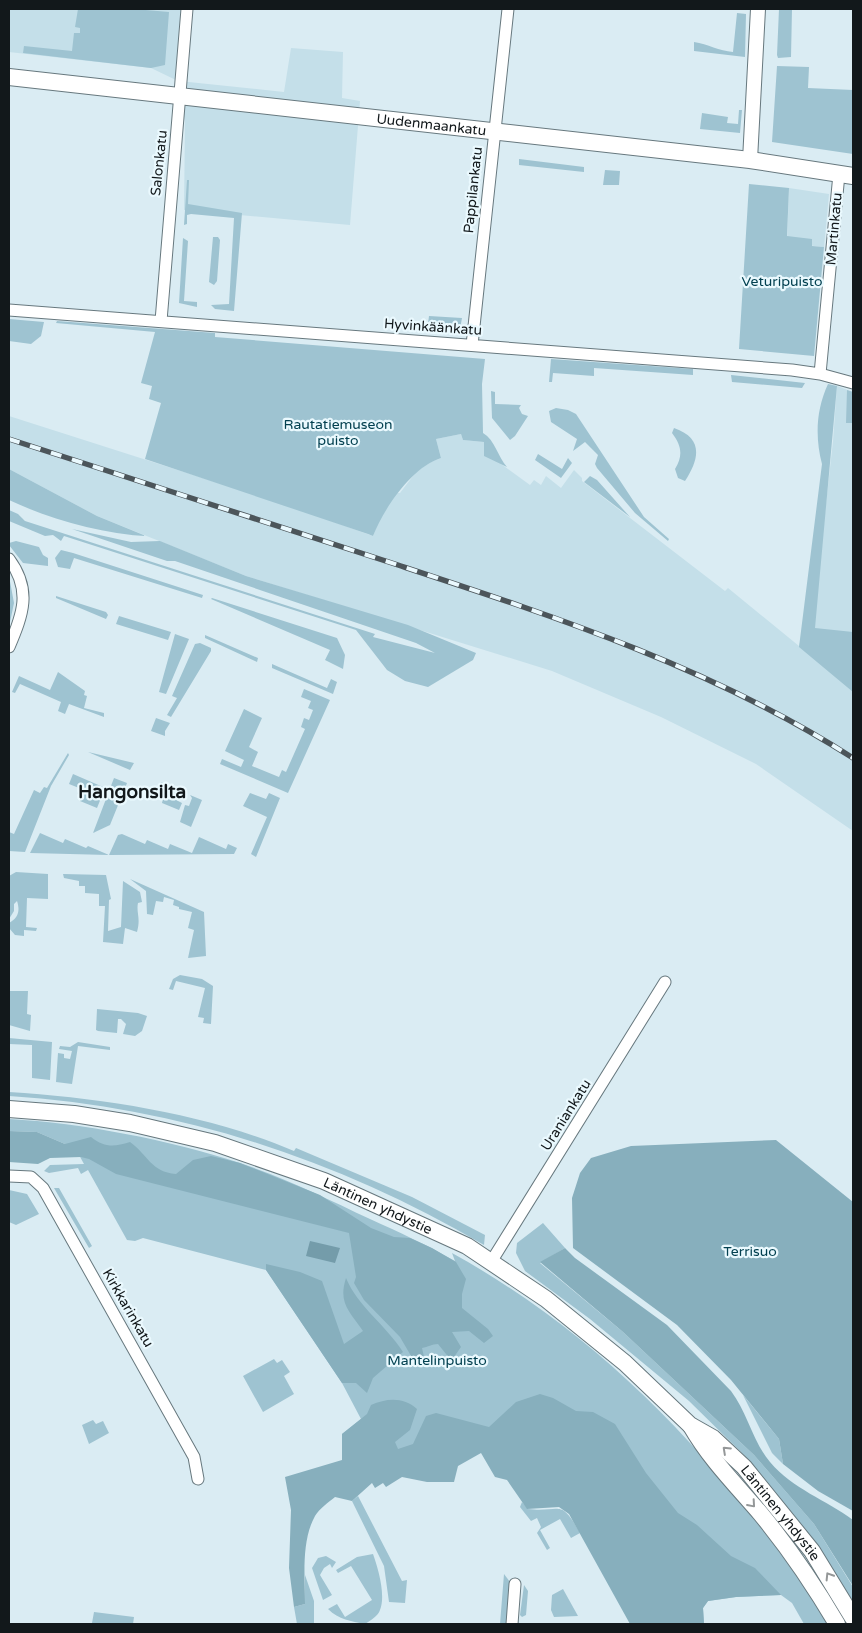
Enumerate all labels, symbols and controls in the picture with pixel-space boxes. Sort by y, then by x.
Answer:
street label: Uudenmaankatu [376,110,487,139]
street label: Salonkatu [147,129,171,197]
street label: Pappilankatu [460,146,486,234]
street label: Martinkatu [822,192,846,266]
park label: Veturipuisto [742,273,822,290]
street label: Hyvinkäänkatu [383,315,483,339]
park label: Rautatiemuseon puisto [283,416,393,449]
district label: Hangonsilta [78,781,186,804]
street label: Uraniankatu [537,1076,595,1154]
street label: Läntinen yhdystie [321,1173,435,1238]
park label: Terrisuo [723,1243,777,1260]
street label: Kirkkarinkatu [99,1266,157,1350]
park label: Mantelinpuisto [387,1352,487,1369]
one-way arrow [723,1447,732,1456]
street label: Läntinen yhdystie [737,1462,824,1564]
one-way arrow [746,1498,755,1507]
one-way arrow [825,1572,835,1581]

